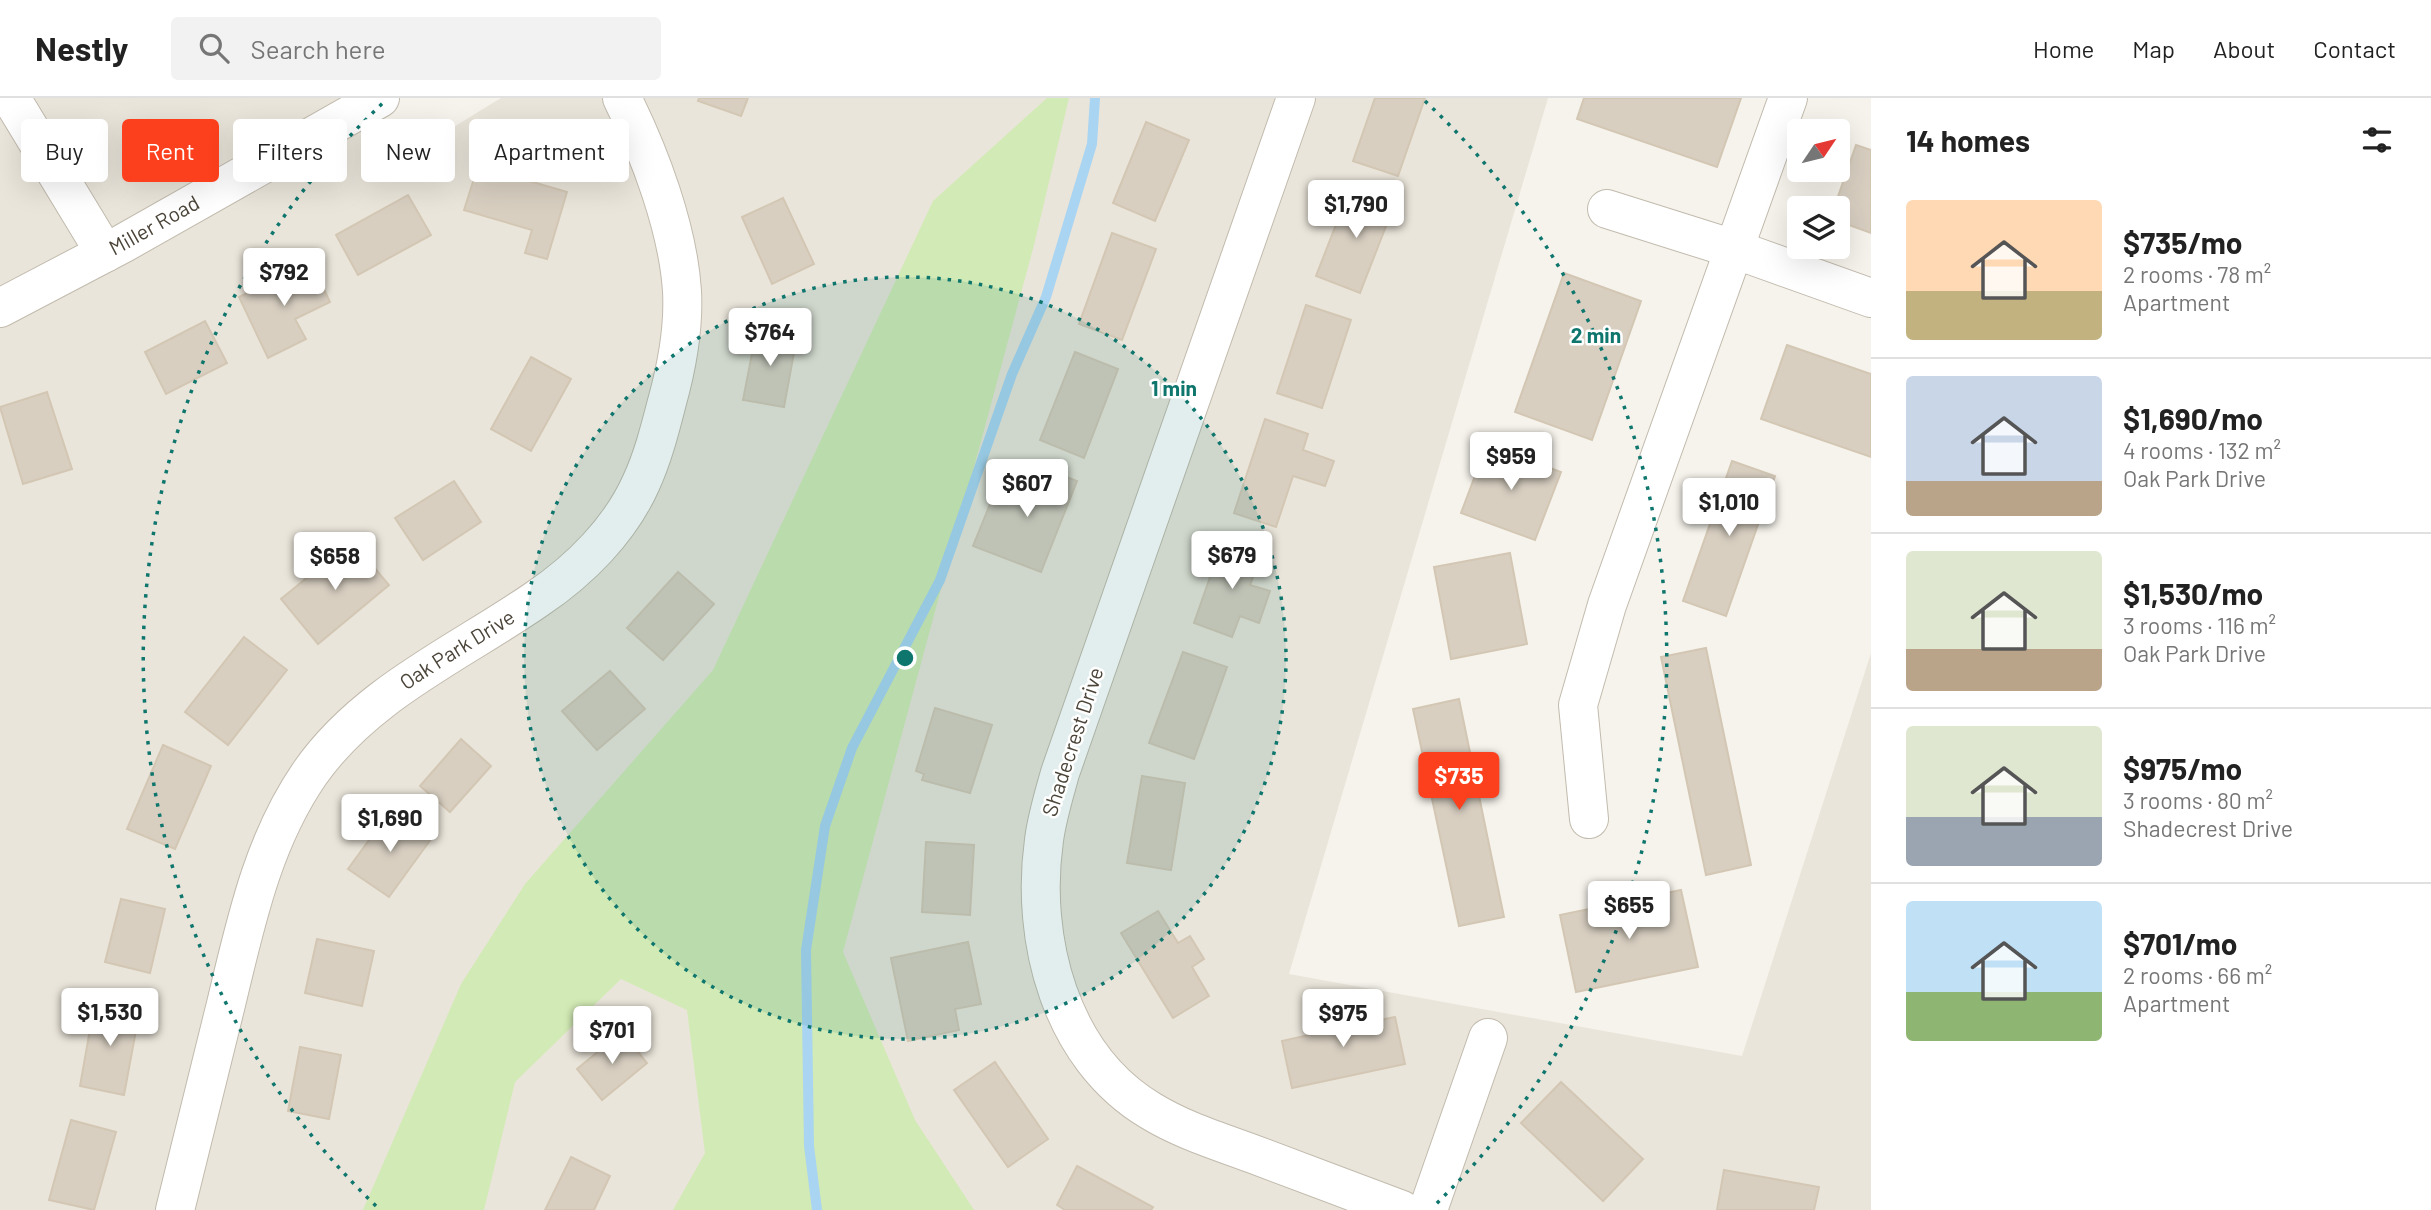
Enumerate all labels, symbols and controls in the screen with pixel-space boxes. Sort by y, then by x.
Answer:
search box [171,17,661,80]
text: Nestly [35,28,129,68]
icon: search [195,29,233,67]
text: Search here [251,33,386,64]
text: Home [2033,34,2094,63]
text: Map [2132,34,2175,63]
text: About [2213,34,2275,63]
text: Contact [2313,34,2396,63]
chip: Buy [21,119,108,182]
chip: Rent [122,119,219,182]
chip: Filters [233,119,347,182]
chip: New [361,119,455,182]
chip: Apartment [469,119,629,182]
north arrow [1787,119,1850,182]
map controls [1787,119,1850,259]
icon: filters [2358,121,2396,159]
text: 14 homes [1906,122,2030,158]
pin: $1,790 [1299,180,1413,240]
street label: Miller Road [104,189,203,260]
text: $1,790 [1324,189,1388,217]
button: layers [1787,196,1850,259]
text: $735/mo [2123,224,2242,260]
icon: home [1962,228,2046,312]
pin: $792 [243,248,325,308]
text: $792 [259,257,309,285]
text: 2 rooms · 78 m² [2123,260,2271,288]
text: Apartment [2123,288,2230,316]
pin: $764 [729,308,811,368]
text: $764 [745,317,795,345]
text: 2 min [1571,322,1621,347]
text: 1 min [1151,375,1197,400]
text: $1,690/mo [2123,400,2263,436]
icon: home [1962,404,2046,488]
pin: $959 [1470,432,1552,492]
text: 4 rooms · 132 m² [2123,436,2281,464]
text: $959 [1486,441,1536,469]
pin: $607 [986,460,1068,519]
text: Oak Park Drive [2123,464,2266,492]
text: $607 [1002,468,1052,496]
pin: $1,010 [1672,478,1786,538]
text: $1,010 [1699,487,1759,515]
pin: $658 [294,532,376,592]
pin: $679 [1191,532,1273,591]
text: $679 [1207,540,1257,568]
text: $658 [310,541,360,569]
text: $1,530/mo [2123,575,2263,611]
icon: home [1962,579,2046,663]
street label: Oak Park Drive [394,603,519,694]
text: 3 rooms · 116 m² [2123,611,2276,639]
text: Oak Park Drive [2123,639,2266,667]
centre of rings [893,646,917,670]
street label: Shadecrest Drive [1036,664,1107,819]
text: $975/mo [2123,750,2242,786]
pin: $735 [1418,752,1500,812]
icon: home [1962,754,2046,838]
text: $735 [1434,761,1484,789]
text: 3 rooms · 80 m² [2123,786,2273,814]
pin: $1,690 [333,794,447,854]
text: $1,690 [357,803,423,831]
text: Shadecrest Drive [2123,814,2293,842]
pin: $655 [1588,882,1670,941]
text: $655 [1604,890,1654,918]
text: $701/mo [2123,925,2237,961]
icon: home [1962,929,2046,1013]
text: 2 rooms · 66 m² [2123,961,2272,989]
pin: $1,530 [53,988,167,1048]
text: Apartment [2123,989,2230,1017]
pin: $975 [1302,990,1384,1049]
text: $1,530 [77,997,143,1025]
text: $975 [1318,998,1368,1026]
pin: $701 [571,1006,653,1066]
text: $701 [589,1015,635,1043]

